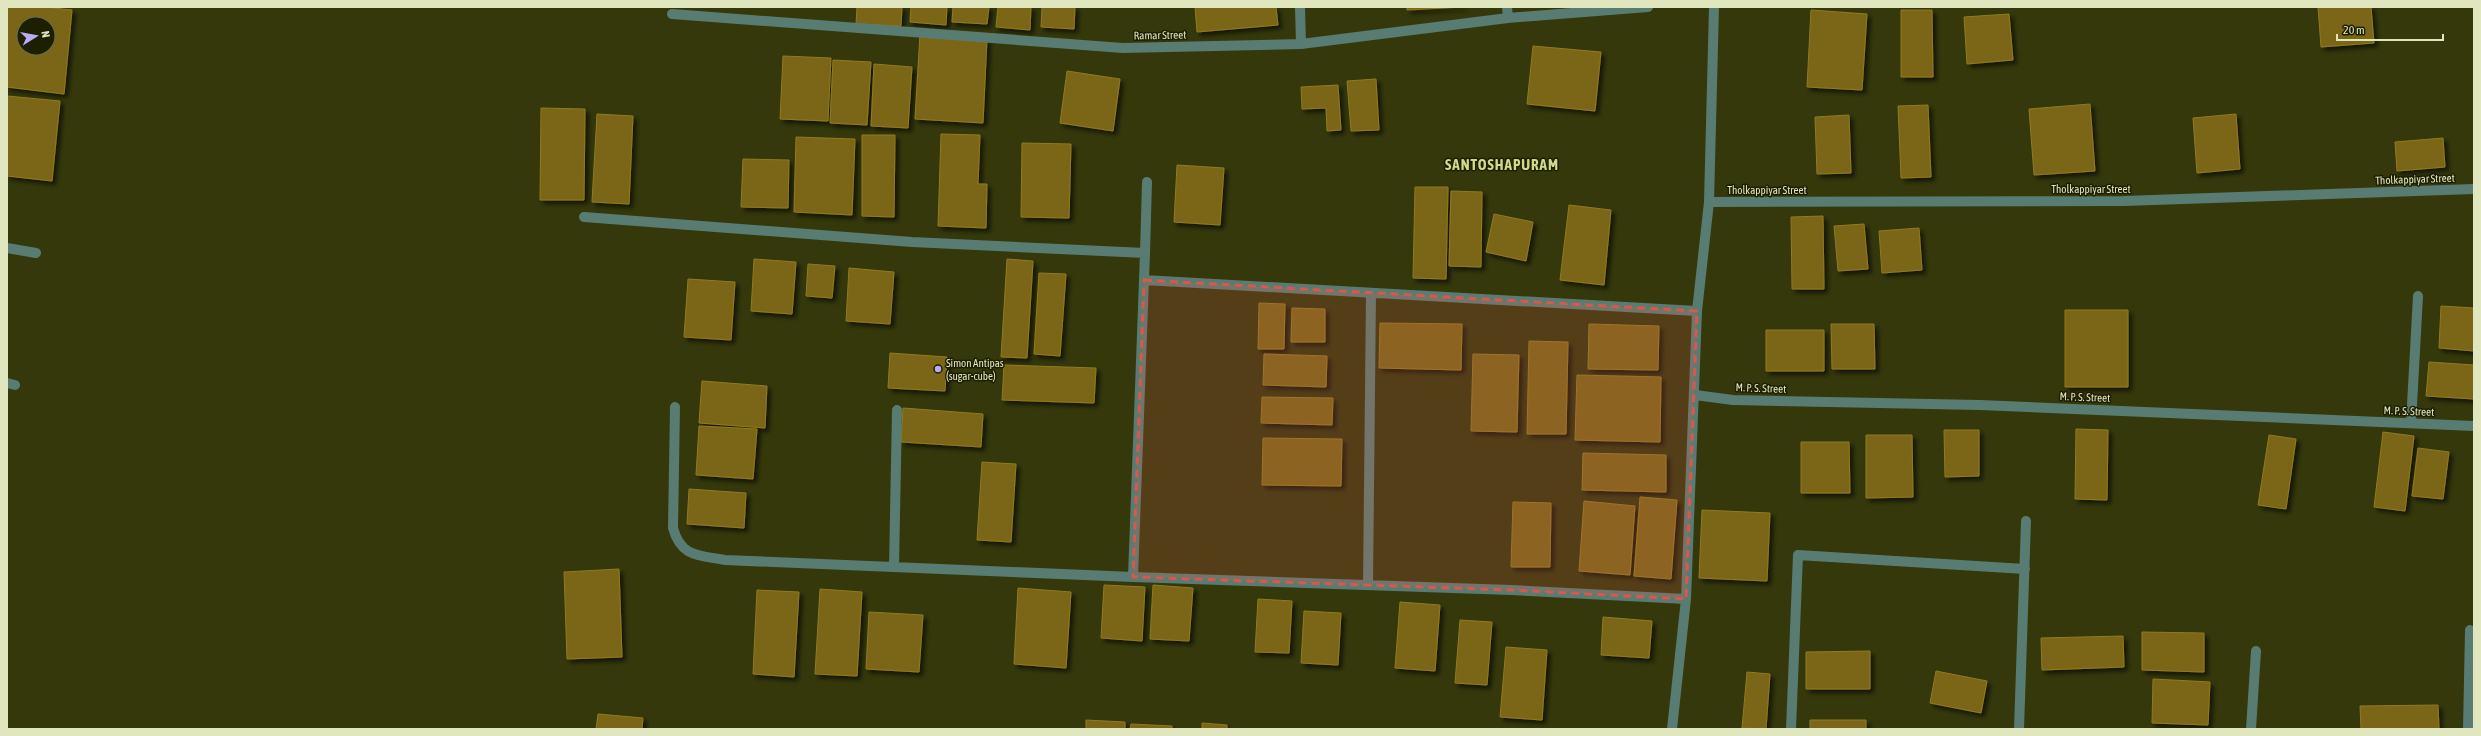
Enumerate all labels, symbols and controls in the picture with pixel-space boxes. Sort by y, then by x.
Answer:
north arrow [16,16,56,56]
scale bar [2337,16,2443,42]
text: 20 m [2343,23,2365,37]
street label: Ramar Street [1134,29,1186,41]
text: N [39,30,52,38]
district label: SANTOSHAPURAM [1445,156,1559,173]
street label: Tholkappiyar Street [2375,172,2455,186]
street label: Tholkappiyar Street [2051,183,2131,195]
street label: Tholkappiyar Street [1727,184,1807,196]
place label: Simon Antipas (sugar-cube) [946,357,1004,382]
marker: Simon Antipas (sugar-cube) [933,364,943,374]
street label: M. P. S. Street [1735,381,1787,395]
street label: M. P. S. Street [2059,390,2111,404]
street label: M. P. S. Street [2383,404,2435,418]

